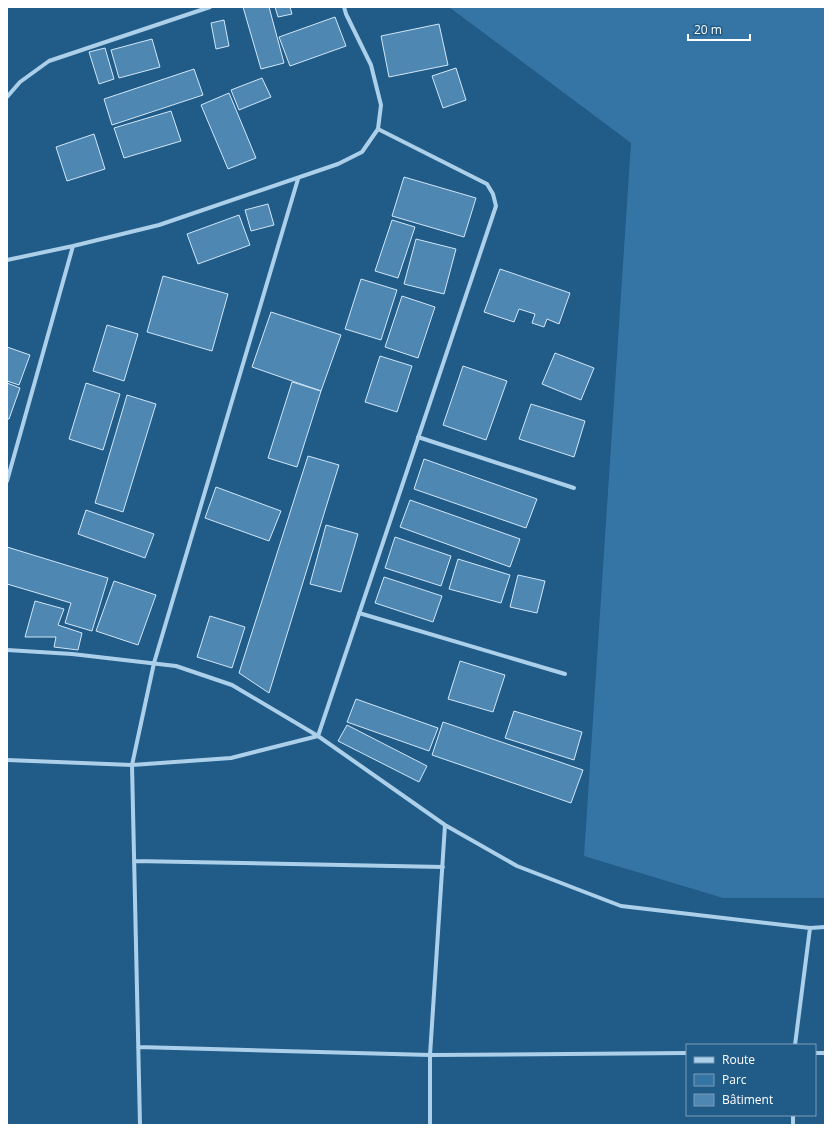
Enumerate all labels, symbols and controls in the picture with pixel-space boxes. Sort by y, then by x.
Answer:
scale bar [688,16,750,42]
text: 20 m [694,21,722,38]
legend [686,1044,816,1116]
text: Route [722,1051,755,1068]
text: Parc [722,1071,747,1088]
text: Bâtiment [722,1091,773,1108]

